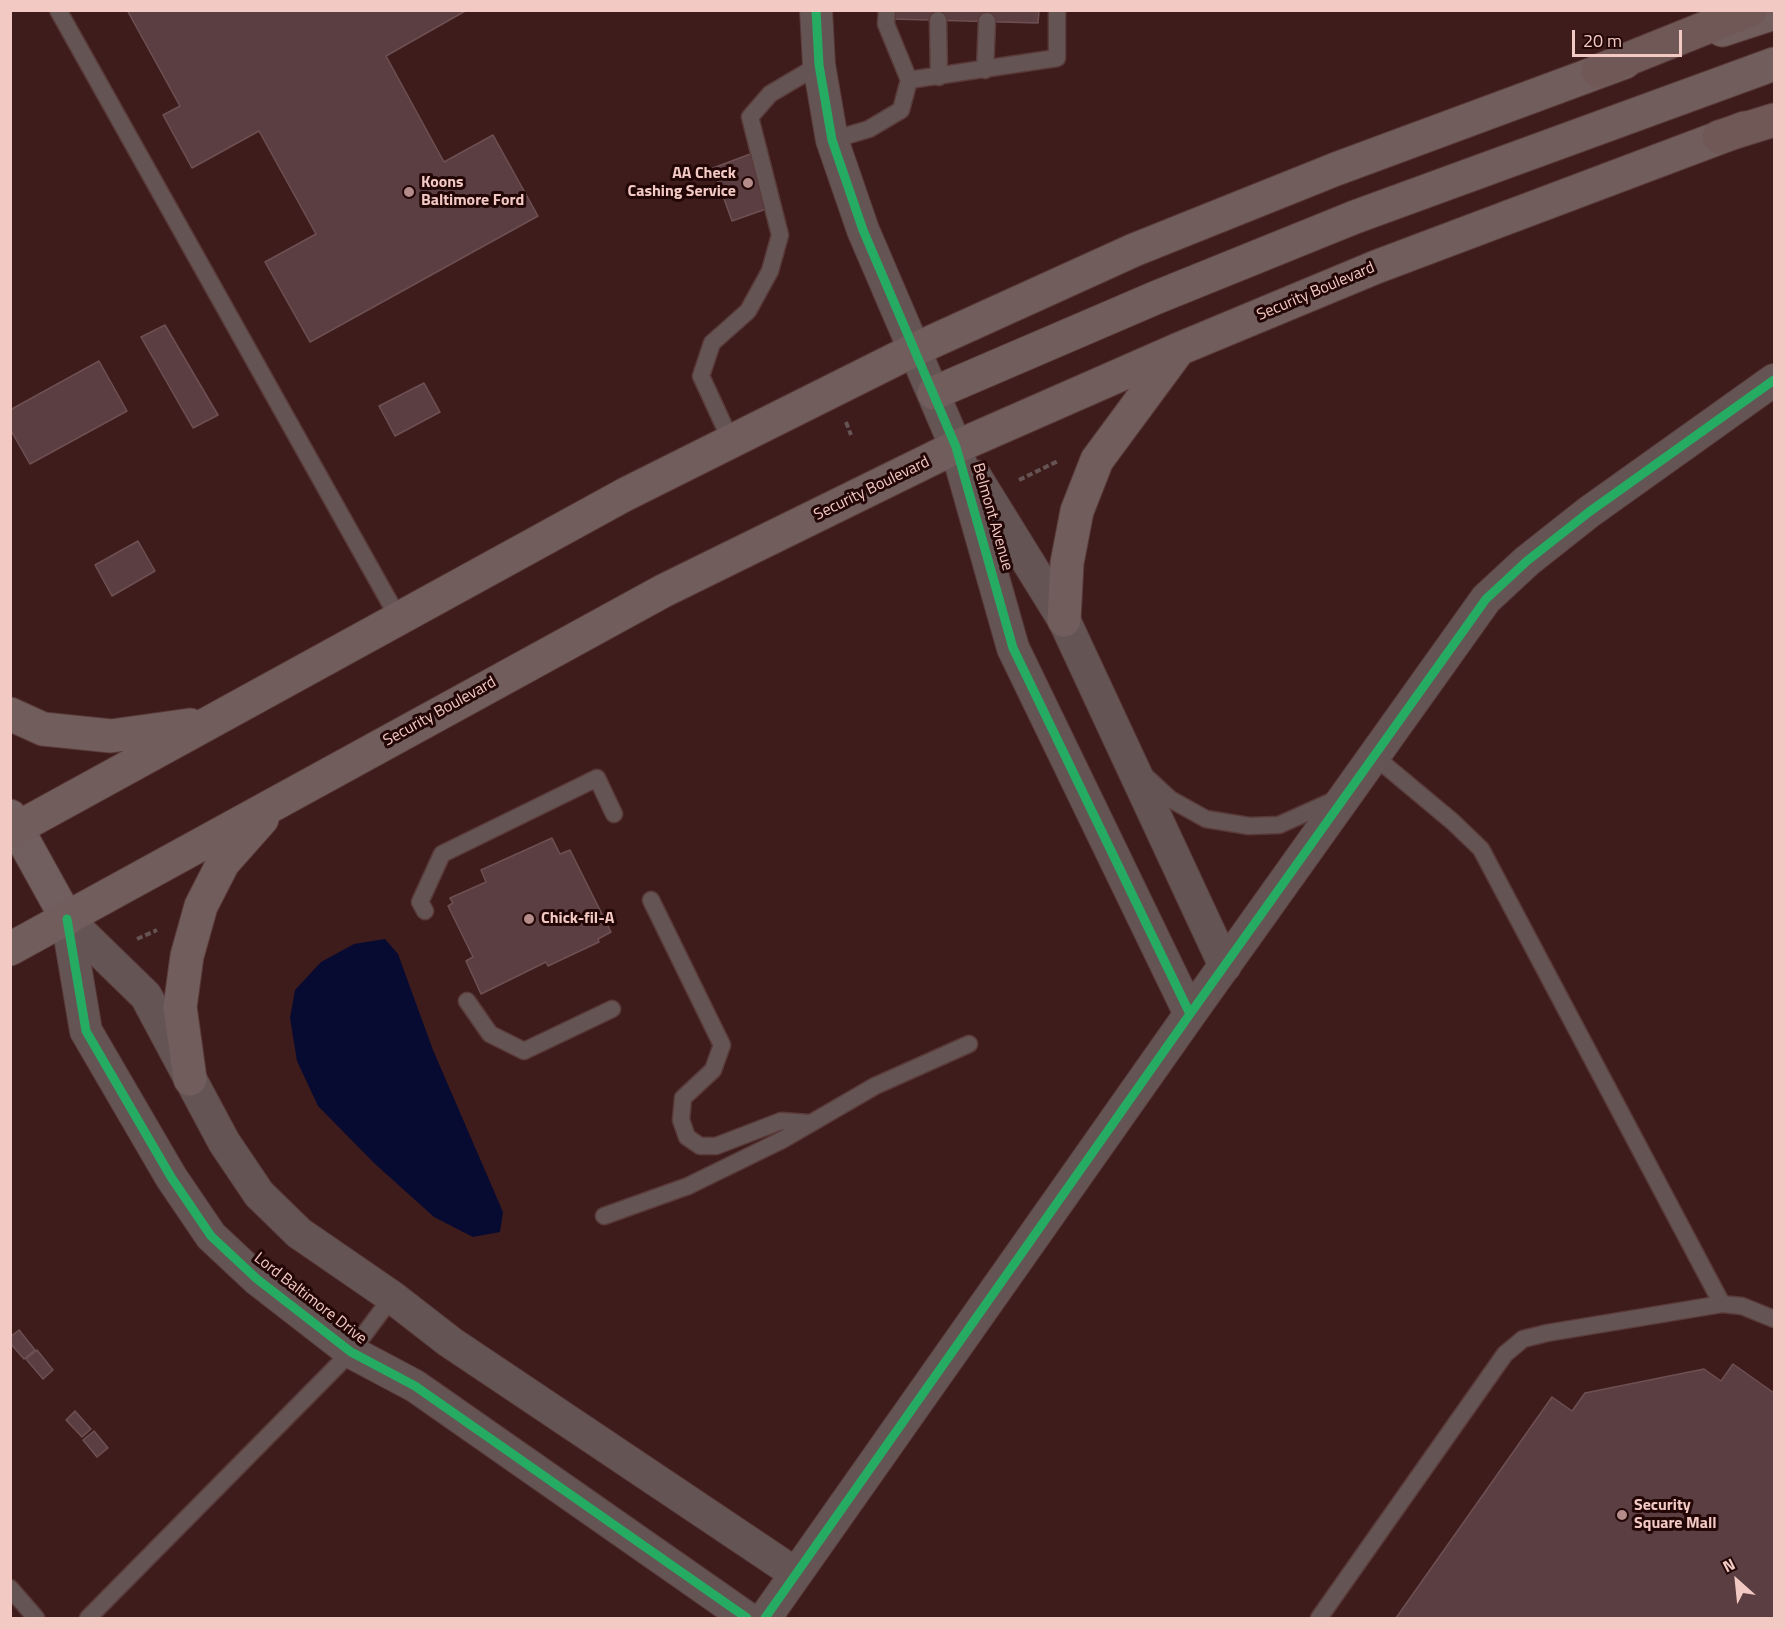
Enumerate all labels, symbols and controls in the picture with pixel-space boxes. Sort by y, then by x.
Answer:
scale bar [1575,18,1684,56]
text: 20 m [1583,27,1622,54]
place label: AA Check Cashing Service [628,164,736,202]
place label: Koons Baltimore Ford [421,173,524,211]
marker: AA Check Cashing Service [741,176,755,190]
marker: Koons Baltimore Ford [402,185,416,199]
street label: Security Boulevard [1254,259,1378,325]
street label: Security Boulevard [811,453,933,525]
street label: Belmont Avenue [967,461,1017,573]
street label: Security Boulevard [380,673,500,751]
place label: Chick-fil-A [541,909,614,929]
marker: Chick-fil-A [522,912,536,926]
street label: Lord Baltimore Drive [250,1249,370,1349]
place label: Security Square Mall [1634,1496,1717,1534]
marker: Security Square Mall [1615,1508,1629,1522]
north arrow [1707,1551,1767,1611]
text: N [1718,1552,1739,1578]

